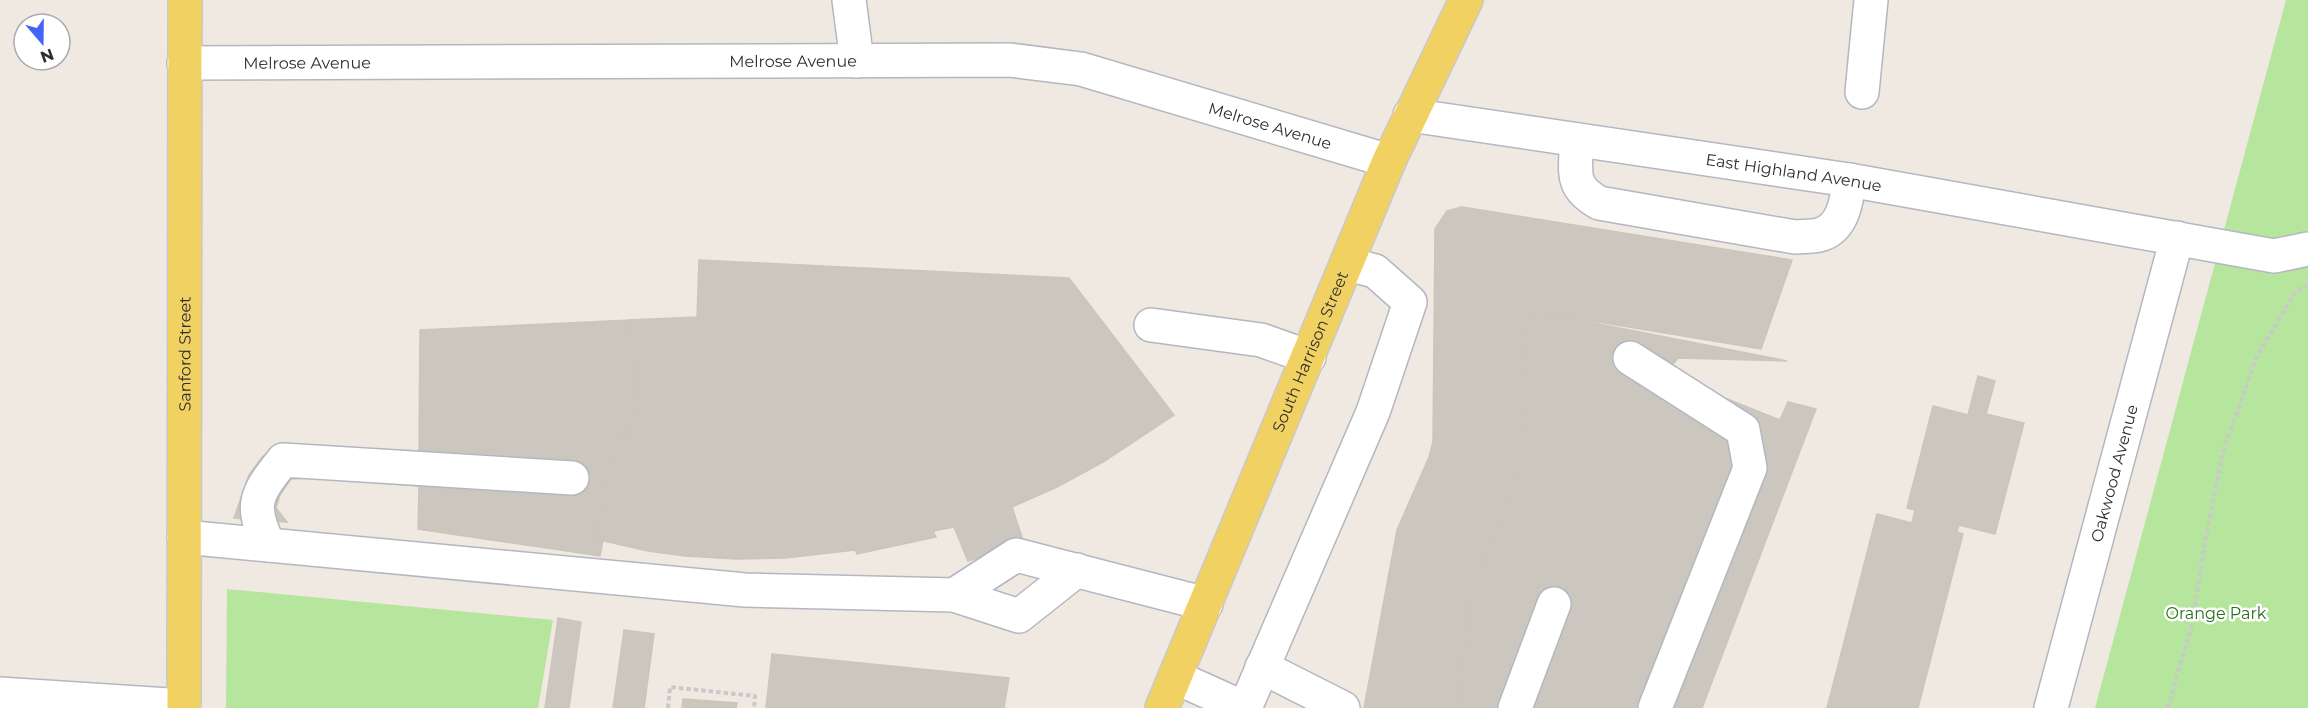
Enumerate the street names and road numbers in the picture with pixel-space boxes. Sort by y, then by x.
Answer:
street label: Melrose Avenue [729,51,857,71]
street label: Melrose Avenue [243,53,371,72]
street label: Melrose Avenue [1206,98,1334,153]
street label: East Highland Avenue [1704,149,1883,195]
street label: South Harrison Street [1268,268,1352,435]
street label: Sanford Street [175,296,194,412]
street label: Oakwood Avenue [2086,403,2141,544]

